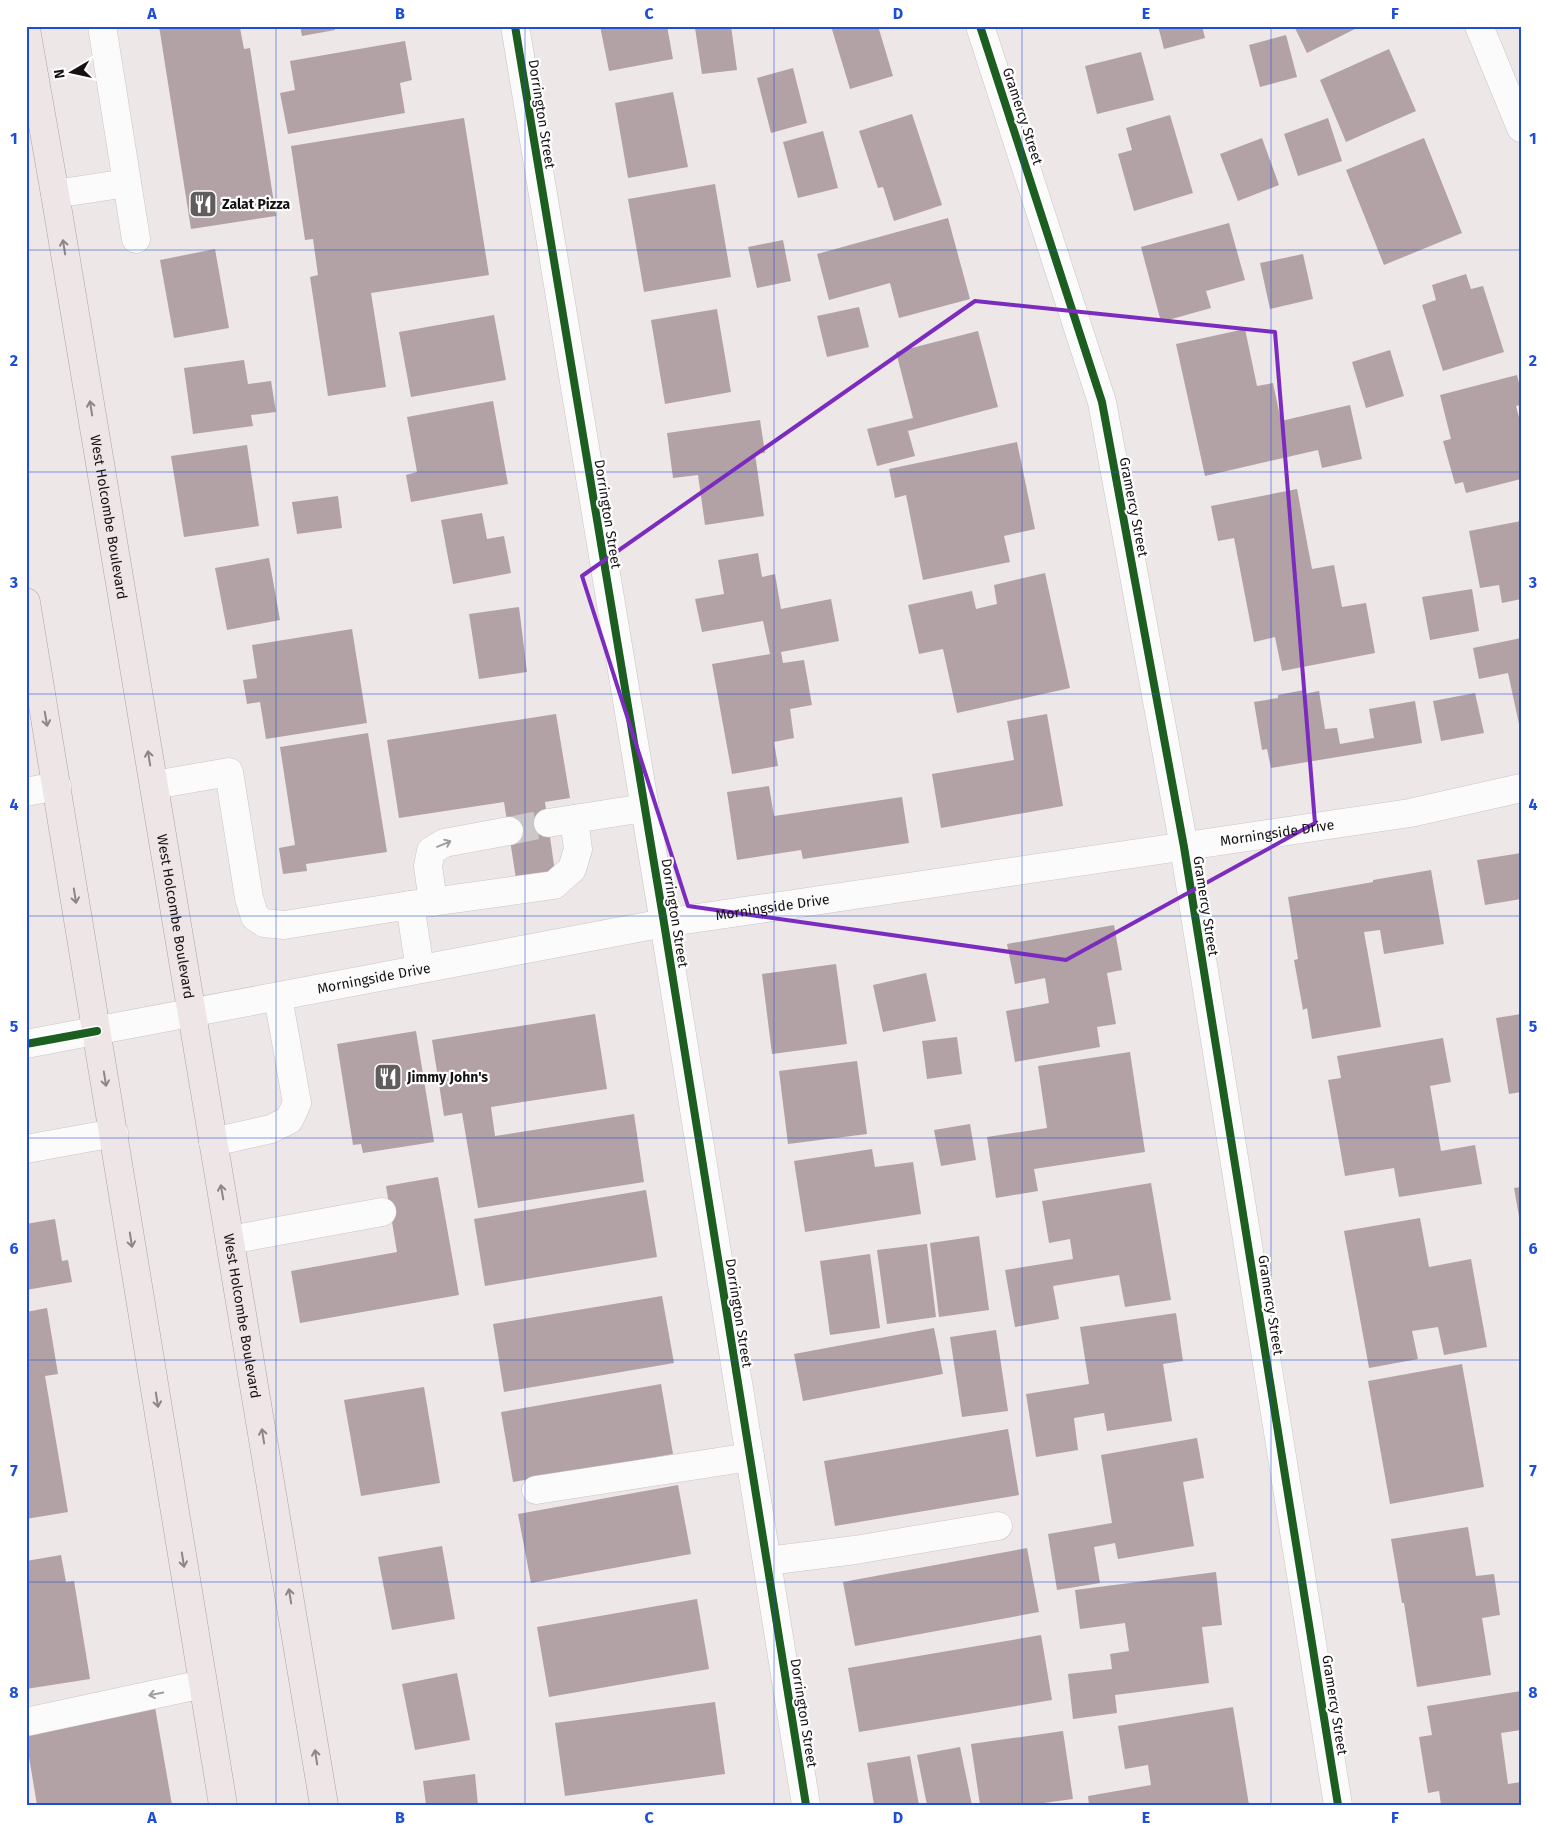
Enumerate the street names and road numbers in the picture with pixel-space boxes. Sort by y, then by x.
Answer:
street label: Dorrington Street [524,58,559,171]
street label: Gramercy Street [999,65,1047,168]
street label: West Holcombe Boulevard [86,434,131,601]
street label: Gramercy Street [1116,456,1152,559]
street label: Dorrington Street [590,458,625,571]
street label: Morningside Drive [1219,816,1335,850]
street label: West Holcombe Boulevard [153,833,197,1000]
street label: Gramercy Street [1189,855,1222,958]
street label: Dorrington Street [657,857,692,970]
street label: Morningside Drive [714,891,831,924]
street label: Morningside Drive [316,959,432,998]
street label: West Holcombe Boulevard [220,1232,264,1400]
street label: Gramercy Street [1254,1254,1287,1357]
street label: Dorrington Street [721,1257,756,1370]
street label: Gramercy Street [1318,1654,1351,1757]
street label: Dorrington Street [786,1657,821,1770]

